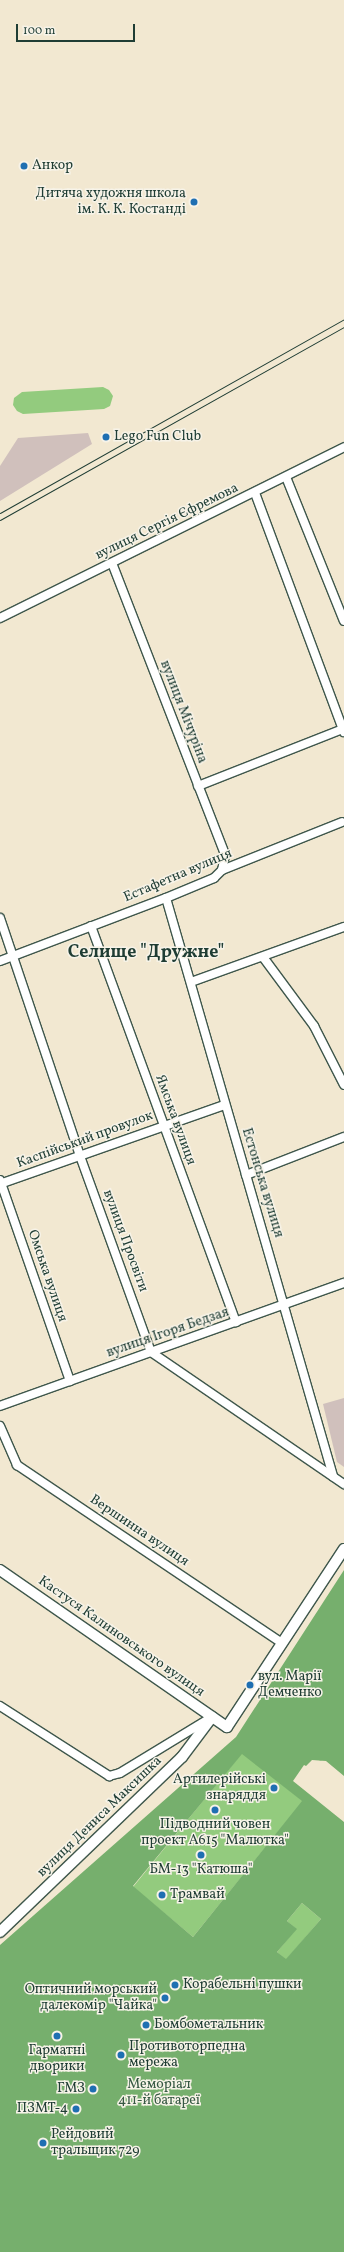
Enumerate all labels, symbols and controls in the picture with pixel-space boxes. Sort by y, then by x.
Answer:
scale bar [18,16,137,42]
text: 100 m [23,23,55,39]
place label: Анкор [32,158,73,174]
marker: Анкор [19,161,29,171]
place label: Дитяча художня школа ім. К. К. Костанді [36,186,186,218]
marker: Дитяча художня школа ім. К. К. Костанді [189,197,199,207]
place label: Lego Fun Club [114,429,201,445]
marker: Lego Fun Club [101,432,111,442]
street label: вулиця Сергія Єфремова [93,480,241,564]
street label: вулиця Мічуріна [156,658,210,766]
street label: Естафетна вулиця [121,846,235,906]
district label: Селище "Дружне" [68,942,224,964]
street label: Ямська вулиця [151,1073,199,1167]
street label: Каспійський провулок [15,1108,155,1172]
street label: Естонська вулиця [237,1126,287,1240]
street label: вулиця Просвіти [99,1188,151,1294]
street label: Омська вулиця [23,1228,71,1324]
street label: вулиця Ігоря Бедзая [104,1304,232,1362]
street label: Вершинна вулиця [86,1492,192,1570]
street label: Кастуся Калиновського вулиця [35,1573,207,1701]
place label: вул. Марії Демченко [258,1669,322,1702]
marker: вул. Марії Демченко [245,1680,255,1690]
street label: вулиця Дениса Максишка [34,1753,166,1881]
place label: Артилерійські знаряддя [173,1772,266,1804]
marker: Артилерійські знаряддя [269,1783,279,1793]
marker: Підводний човен проект А615 "Малютка" [210,1805,220,1815]
place label: Підводний човен проект А615 "Малютка" [141,1817,289,1850]
marker: БМ-13 "Катюша" [196,1850,206,1860]
place label: БМ-13 "Катюша" [149,1862,253,1878]
place label: Трамвай [170,1887,225,1903]
marker: Трамвай [157,1890,167,1900]
place label: Корабельні пушки [183,1977,302,1993]
marker: Корабельні пушки [170,1980,180,1990]
place label: Оптичний морський далекомір "Чайка" [25,1982,157,2014]
marker: Оптичний морський далекомір "Чайка" [160,1993,170,2003]
place label: Бомбометальник [154,2017,263,2033]
marker: Бомбометальник [141,2020,151,2030]
marker: Гарматні дворики [52,2031,62,2041]
place label: Противоторпедна мережа [129,2039,245,2072]
place label: Гарматні дворики [28,2043,86,2076]
marker: Противоторпедна мережа [116,2050,126,2060]
park label: Меморіал 411-й батареї [118,2077,200,2110]
place label: ГМЗ [57,2081,85,2097]
marker: ГМЗ [88,2084,98,2094]
place label: ПЗМТ-4 [17,2101,68,2117]
marker: ПЗМТ-4 [71,2104,81,2114]
place label: Рейдовий тральщик 729 [51,2127,140,2160]
marker: Рейдовий тральщик 729 [38,2138,48,2148]

